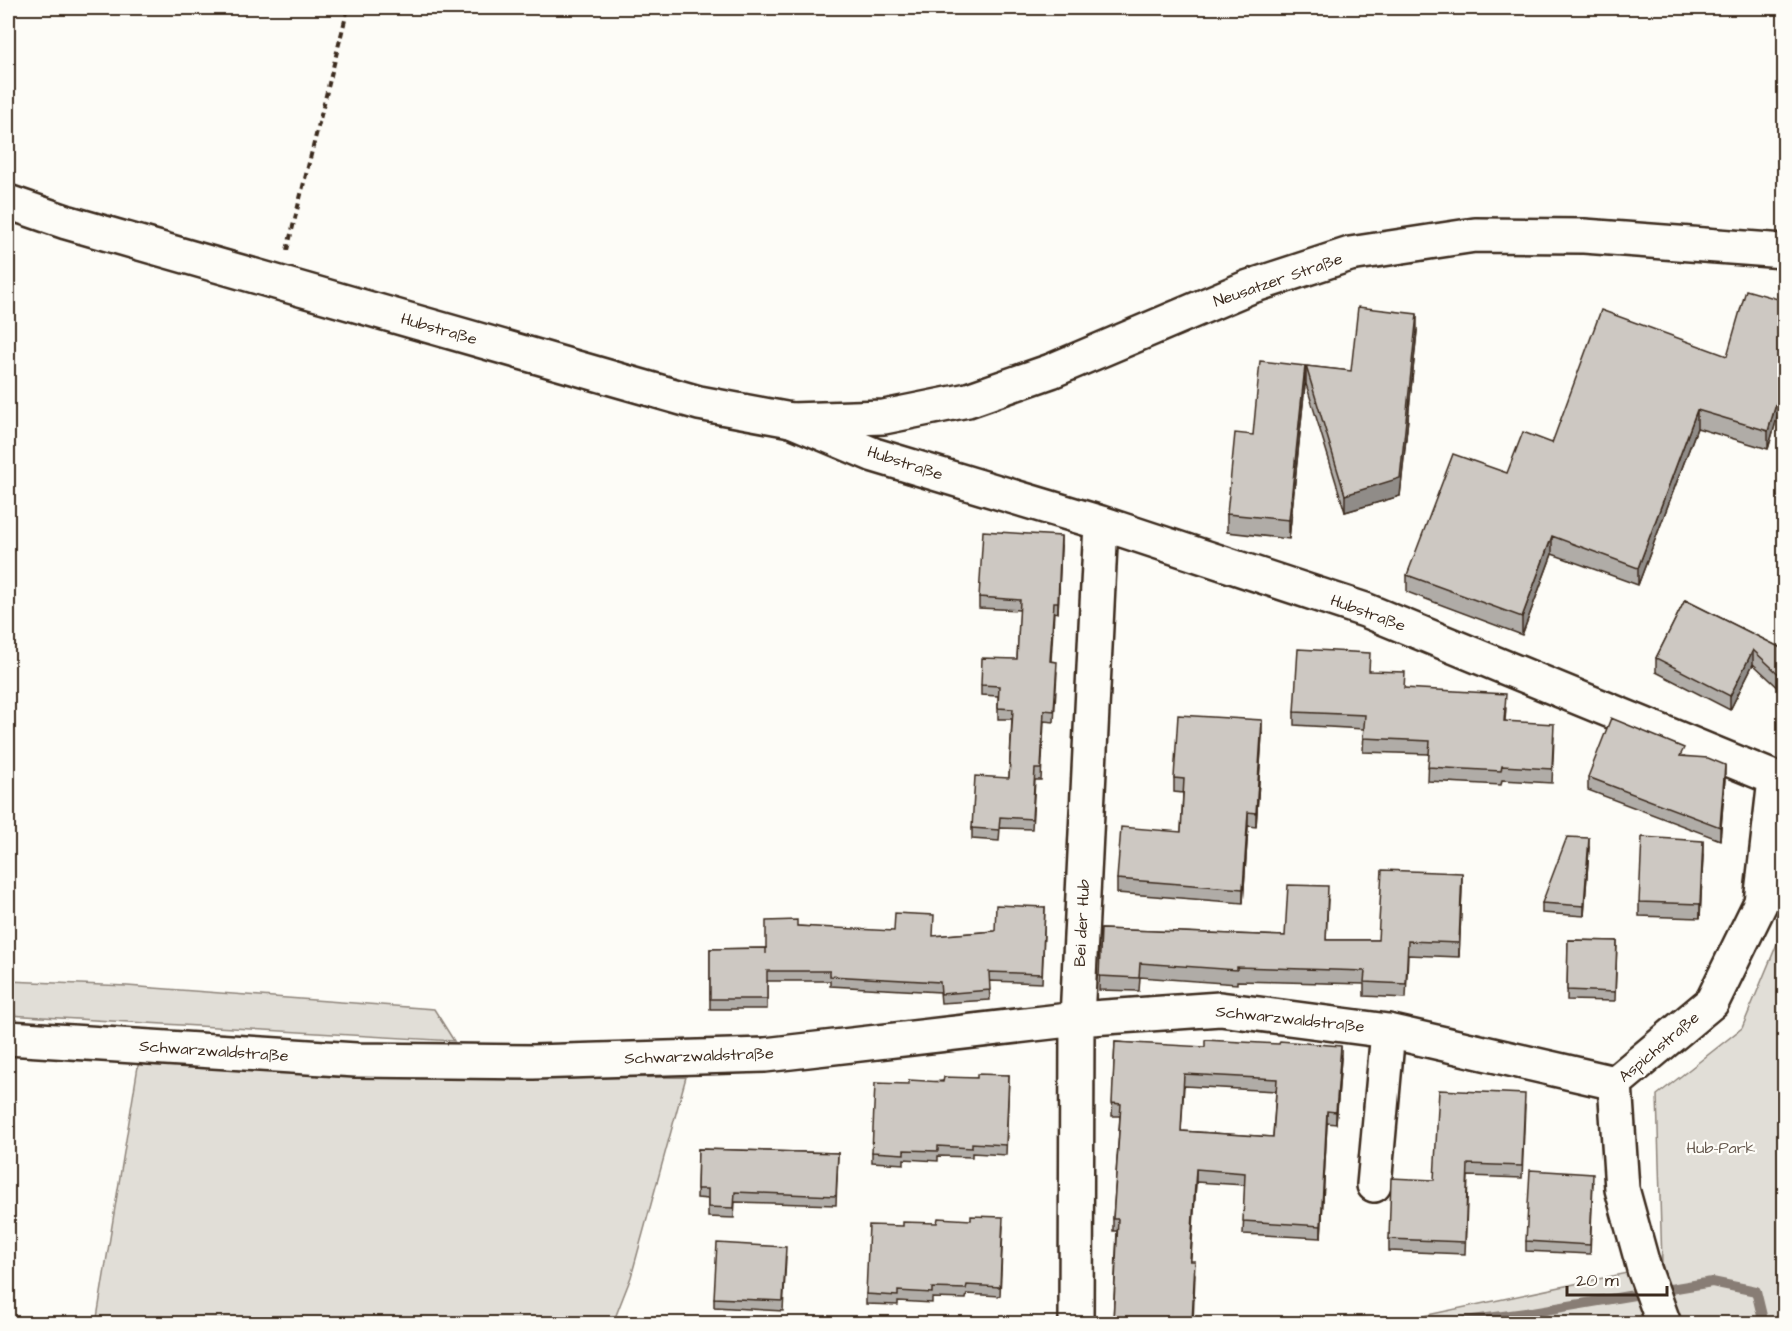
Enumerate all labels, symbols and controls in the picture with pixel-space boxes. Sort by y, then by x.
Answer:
street label: Neusatzer Straße [1211,248,1346,312]
street label: Hubstraße [398,308,480,350]
street label: Hubstraße [864,440,946,486]
street label: Hubstraße [1327,589,1409,637]
street label: Bei der Hub [1069,879,1095,967]
street label: Schwarzwaldstraße [1215,1000,1366,1038]
street label: Aspichstraße [1614,1006,1704,1087]
street label: Schwarzwaldstraße [139,1035,290,1067]
street label: Schwarzwaldstraße [624,1042,774,1070]
park label: Hub-Park [1687,1137,1756,1159]
scale bar [1567,1259,1668,1297]
text: 20 m [1576,1268,1619,1293]

